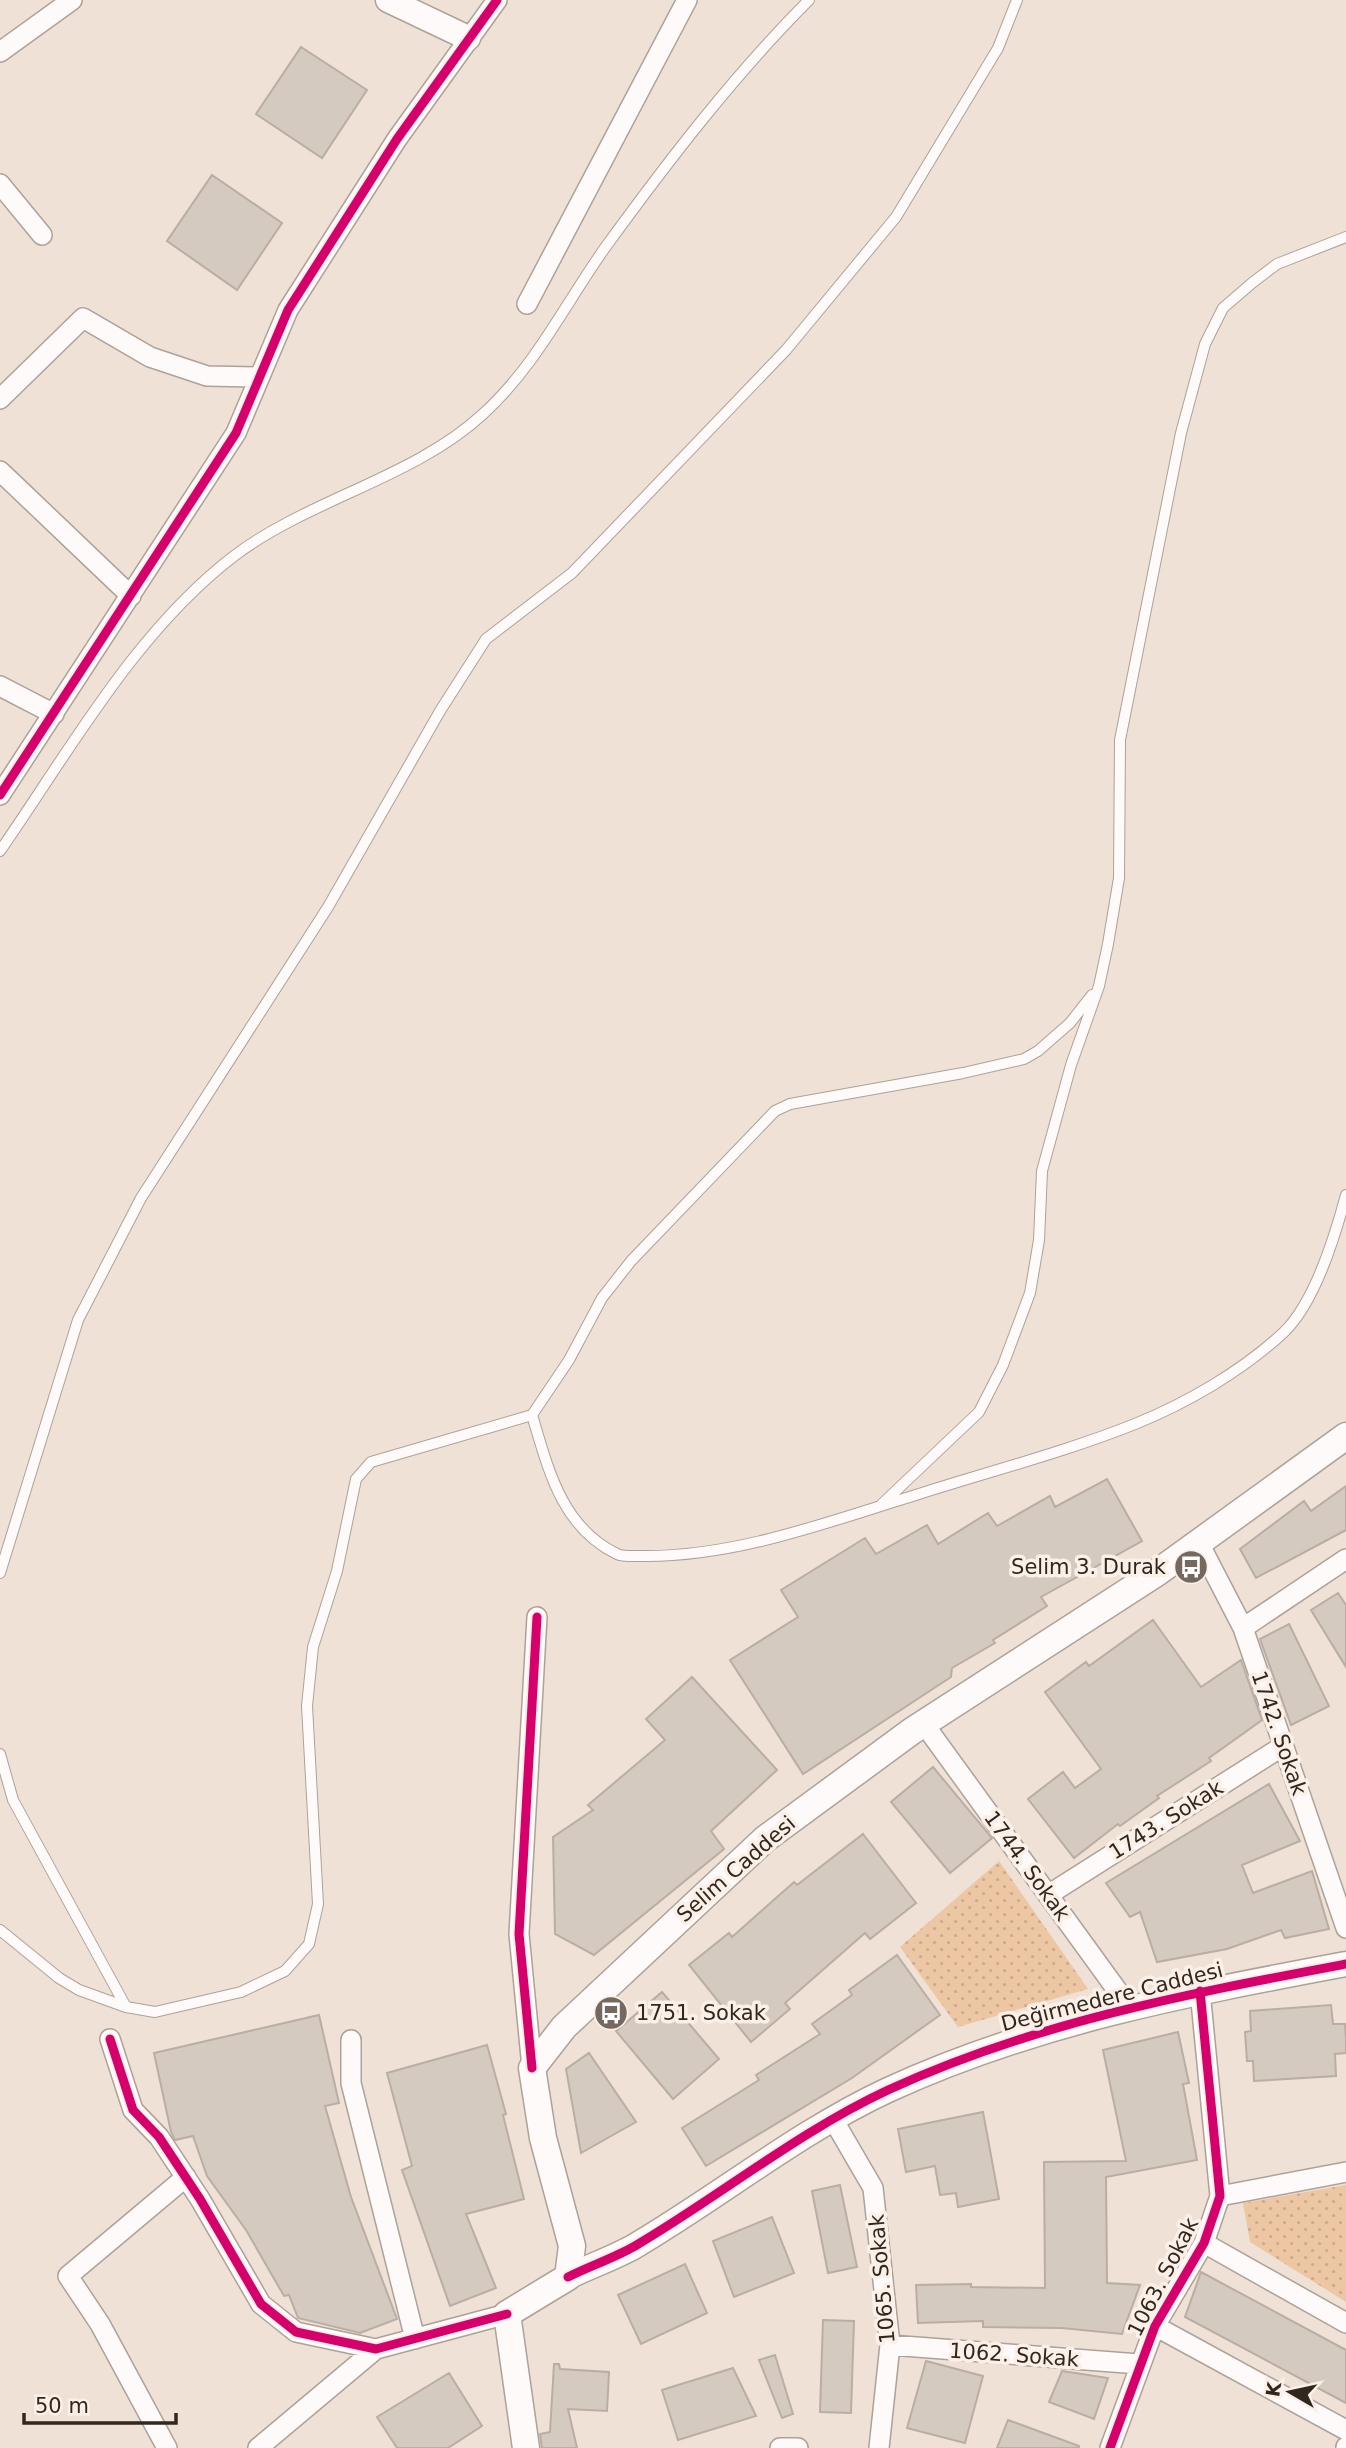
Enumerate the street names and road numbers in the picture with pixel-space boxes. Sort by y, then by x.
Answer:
street label: 1742. Sokak [1247,1668,1312,1799]
street label: 1743. Sokak [1105,1775,1228,1865]
street label: 1744. Sokak [979,1806,1075,1926]
street label: Selim Caddesi [672,1811,800,1927]
street label: Değirmedere Caddesi [999,1958,1225,2036]
street label: 1065. Sokak [864,2212,900,2345]
street label: 1063. Sokak [1123,2213,1204,2340]
street label: 1062. Sokak [948,2339,1080,2372]

